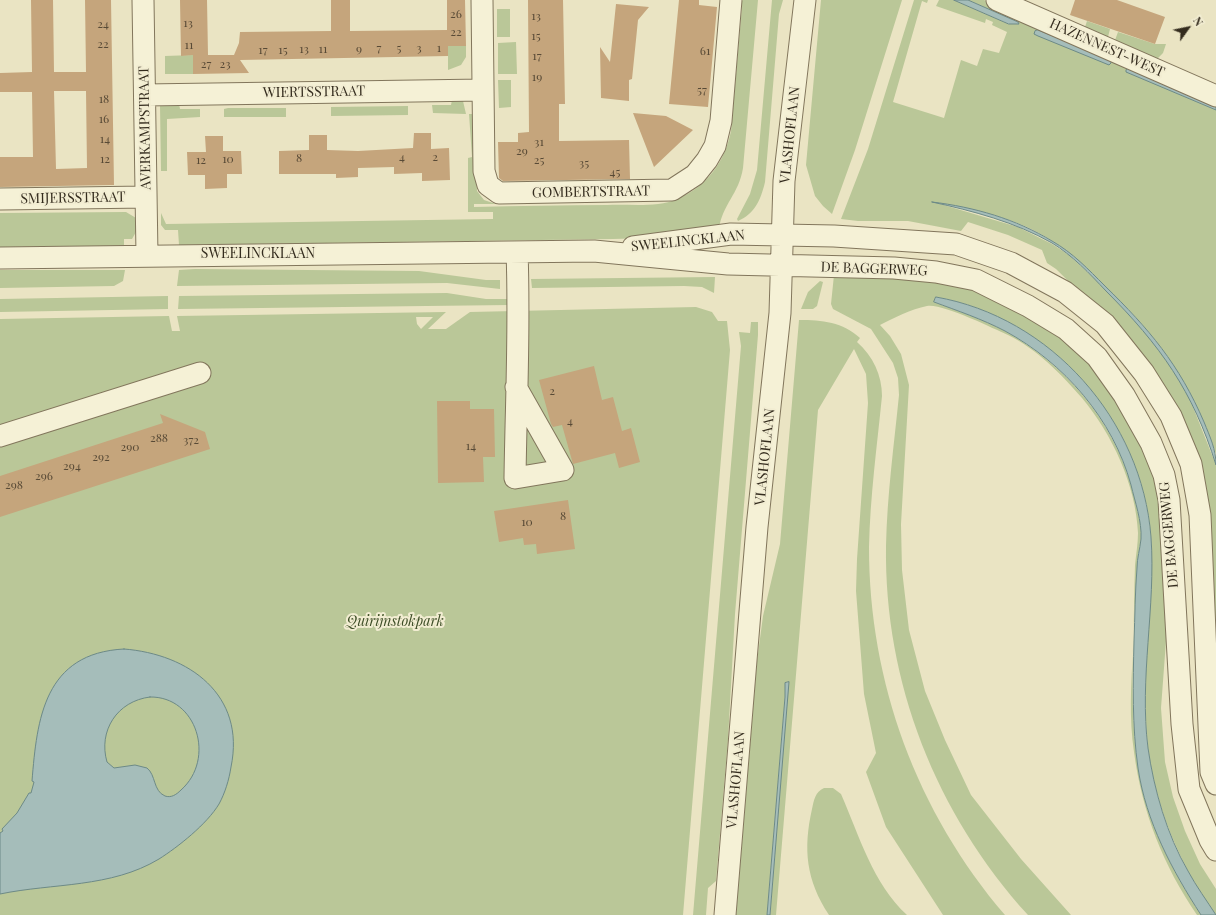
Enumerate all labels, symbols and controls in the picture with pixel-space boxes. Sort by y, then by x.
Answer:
house number: 26 [450,7,462,21]
north arrow [1168,8,1208,48]
house number: 13 [531,9,541,23]
text: N [1190,14,1207,29]
street label: HAZENNEST-WEST [1047,15,1167,81]
house number: 13 [183,16,193,30]
house number: 24 [97,17,109,31]
house number: 22 [450,25,462,39]
house number: 15 [531,29,541,43]
house number: 22 [97,37,109,51]
house number: 11 [185,38,193,52]
house number: 7 [377,41,381,55]
house number: 5 [397,41,401,55]
house number: 3 [416,41,422,55]
house number: 1 [437,41,441,55]
house number: 13 [299,42,309,56]
house number: 11 [319,42,327,56]
house number: 9 [356,42,362,56]
house number: 17 [258,43,268,57]
house number: 15 [278,43,288,57]
house number: 61 [700,44,710,58]
house number: 17 [532,49,542,63]
house number: 27 [201,57,211,71]
house number: 23 [219,57,231,71]
street label: AVERKAMPSTRAAT [136,66,154,190]
house number: 19 [532,70,542,84]
street label: WIERTSSTRAAT [263,83,365,101]
house number: 57 [697,83,707,97]
street label: VLASHOFLAAN [777,86,803,184]
house number: 18 [99,92,109,106]
house number: 16 [99,112,109,126]
house number: 14 [100,132,110,146]
house number: 31 [534,135,544,149]
house number: 29 [516,144,528,158]
house number: 4 [399,150,405,164]
house number: 2 [432,150,438,164]
house number: 8 [296,151,302,165]
house number: 12 [100,152,110,166]
house number: 10 [222,152,234,166]
house number: 12 [196,153,206,167]
house number: 25 [534,153,544,167]
house number: 35 [579,156,589,170]
house number: 45 [610,165,620,179]
street label: GOMBERTSTRAAT [532,183,650,201]
street label: SMIJERSSTRAAT [20,189,126,207]
street label: SWEELINCKLAAN [630,227,746,255]
street label: SWEELINCKLAAN [201,246,315,262]
street label: DE BAGGERWEG [820,259,928,279]
house number: 2 [549,384,555,398]
street label: VLASHOFLAAN [752,408,778,506]
house number: 4 [567,414,573,428]
house number: 288 [150,431,168,445]
house number: 372 [183,433,199,447]
house number: 14 [466,439,476,453]
house number: 290 [120,440,140,454]
house number: 292 [92,450,110,464]
house number: 294 [63,459,81,473]
house number: 296 [35,469,53,483]
house number: 298 [5,478,23,492]
street label: DE BAGGERWEG [1156,481,1182,589]
house number: 8 [560,509,566,523]
house number: 10 [521,515,533,529]
park label: Quirijnstokpark [346,614,444,630]
street label: VLASHOFLAAN [723,731,749,829]

